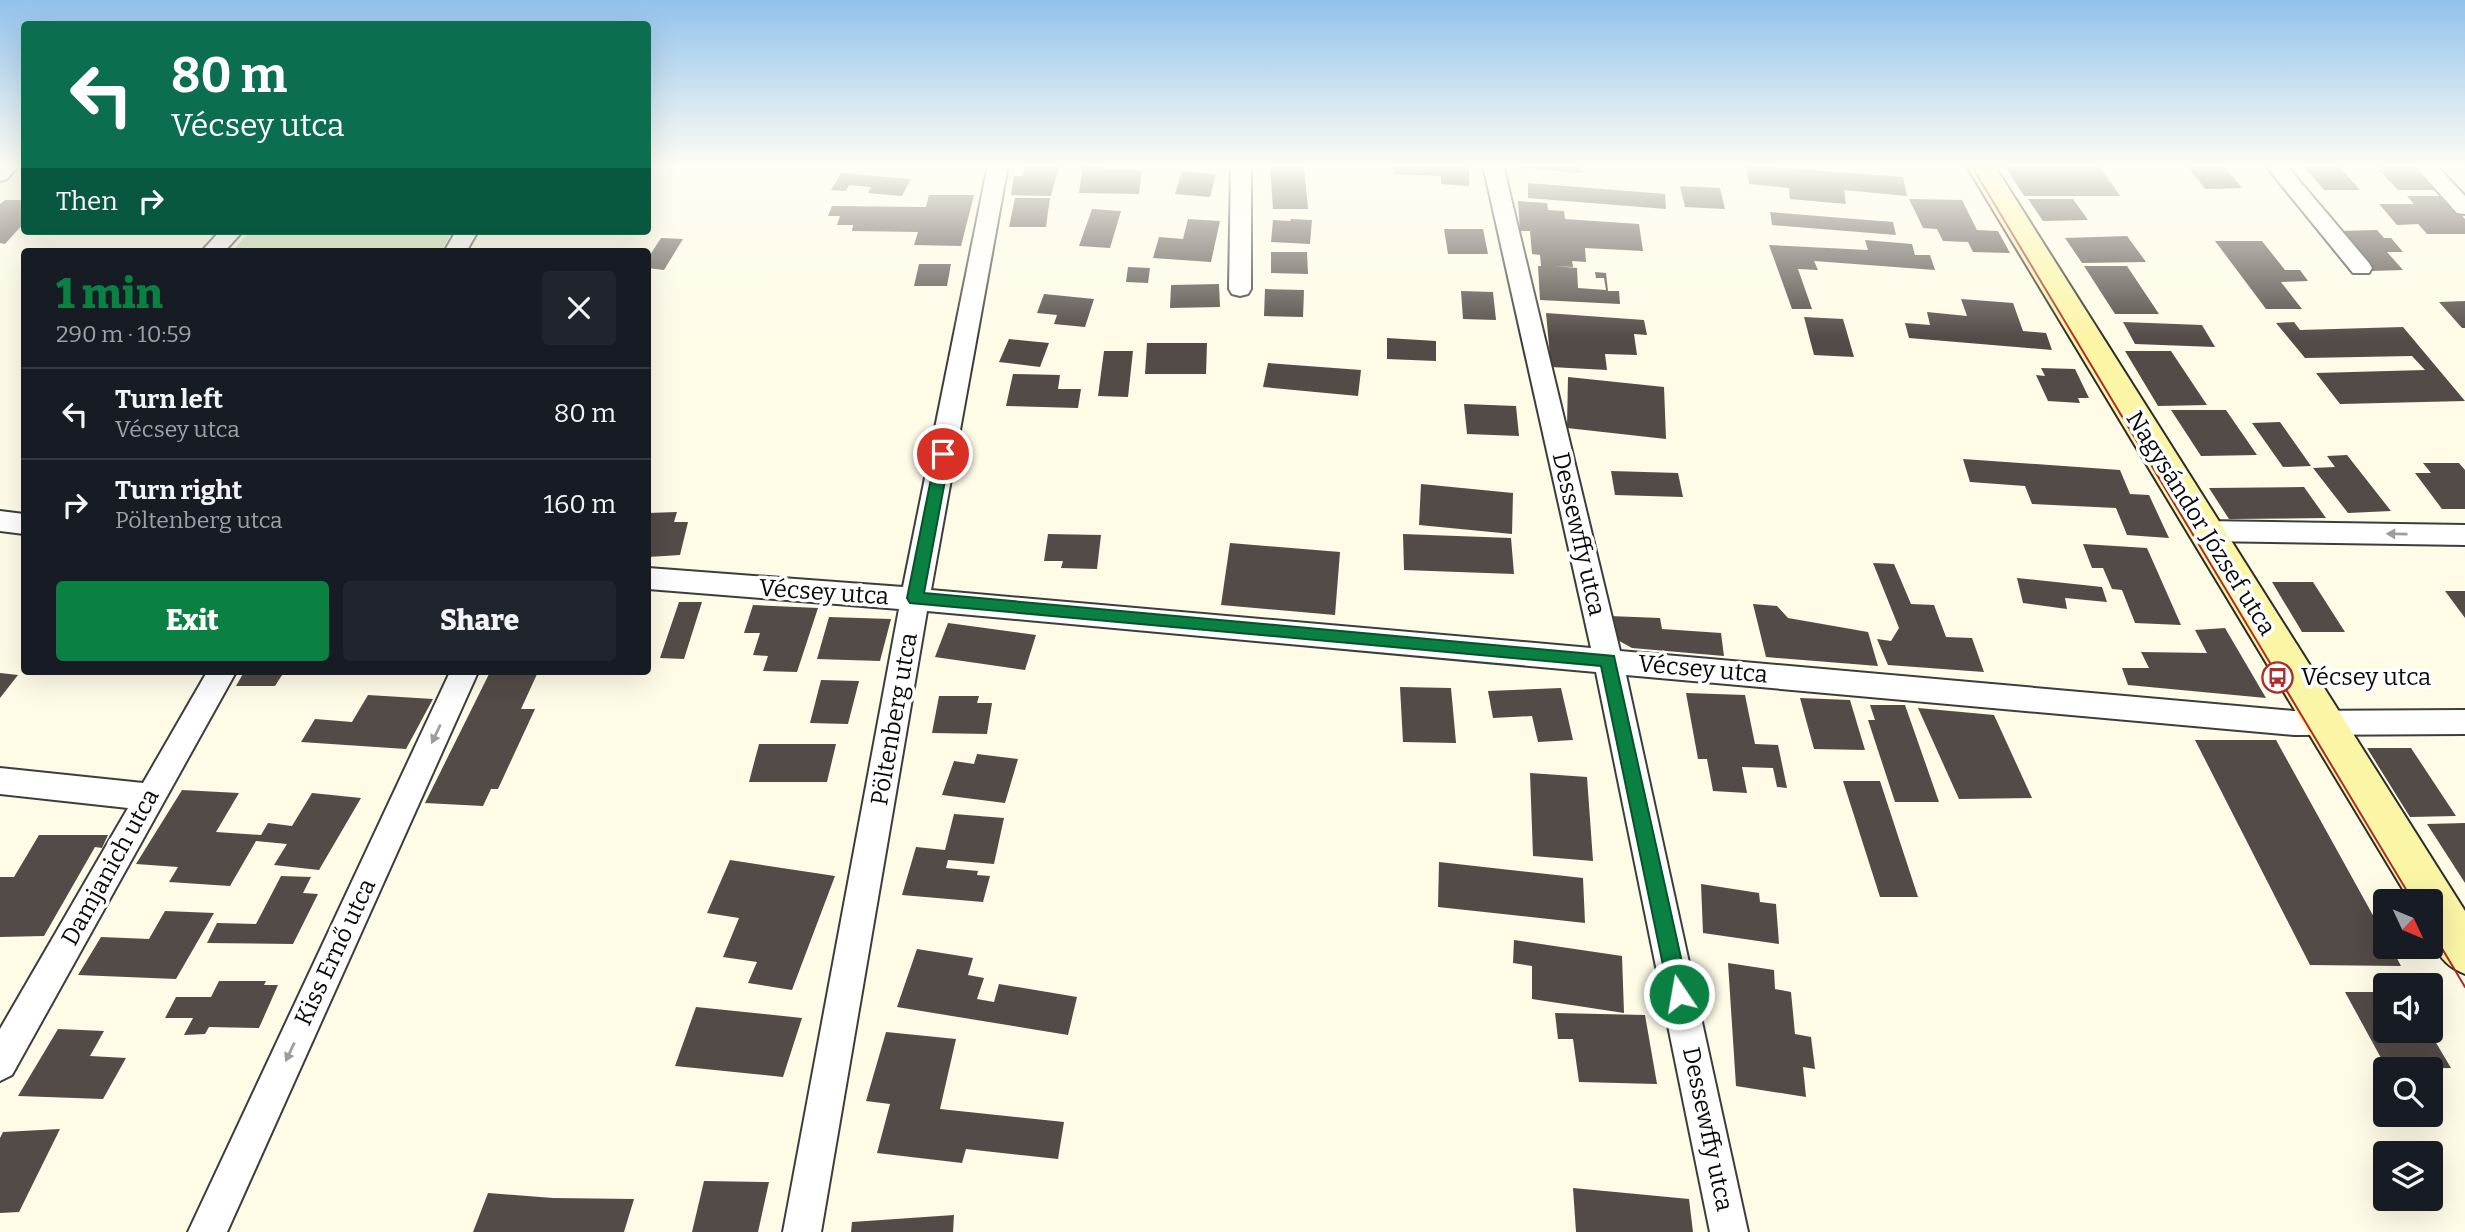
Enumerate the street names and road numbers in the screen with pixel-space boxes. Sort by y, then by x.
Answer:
street label: Nagysándor József utca [2120,406,2282,640]
street label: Dessewffy utca [1547,449,1611,619]
street label: Vécsey utca [758,573,890,611]
street label: Pöltenberg utca [865,630,923,808]
street label: Vécsey utca [1637,649,1769,689]
street label: Damjanich utca [55,784,165,950]
street label: Kiss Ernő utca [289,874,381,1030]
street label: Dessewffy utca [1677,1044,1739,1214]

